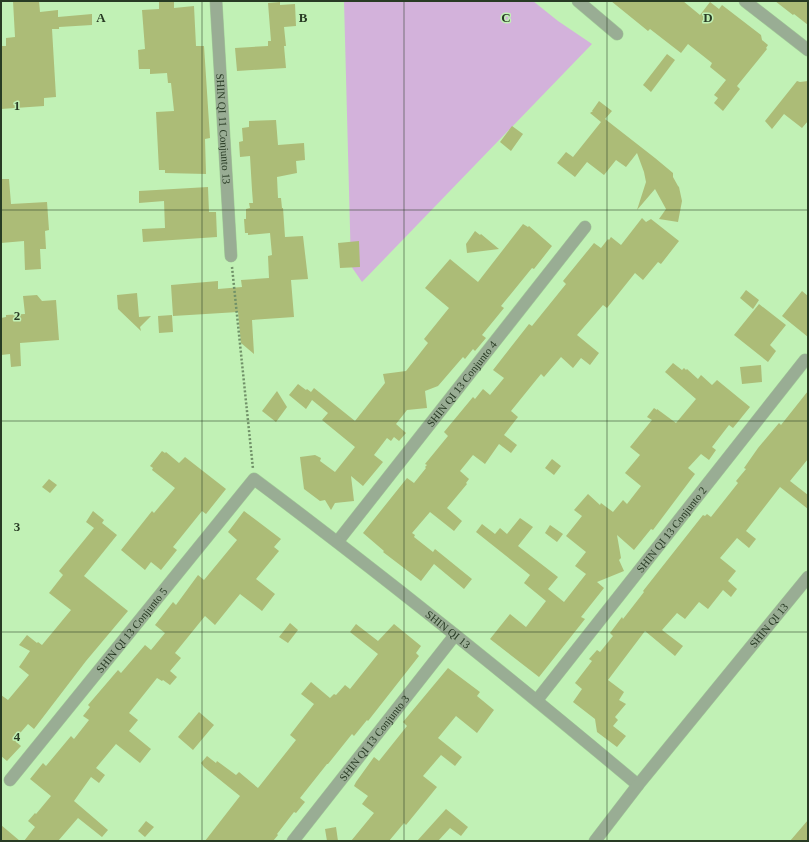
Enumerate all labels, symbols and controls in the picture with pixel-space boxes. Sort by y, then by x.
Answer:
text: A [96,10,106,25]
text: B [299,10,308,25]
text: C [501,10,511,25]
text: D [703,10,713,25]
street label: SHIN QI 11 Conjunto 13 [214,73,233,185]
text: 1 [14,98,20,113]
text: 2 [14,308,20,323]
street label: SHIN QI 13 Conjunto 4 [424,338,499,429]
street label: SHIN QI 13 Conjunto 2 [634,484,709,575]
text: 3 [14,519,21,534]
street label: SHIN QI 13 Conjunto 5 [94,585,170,675]
street label: SHIN QI 13 [747,600,791,650]
street label: SHIN QI 13 [423,608,473,651]
street label: SHIN QI 13 Conjunto 3 [337,692,412,783]
text: 4 [14,729,21,744]

